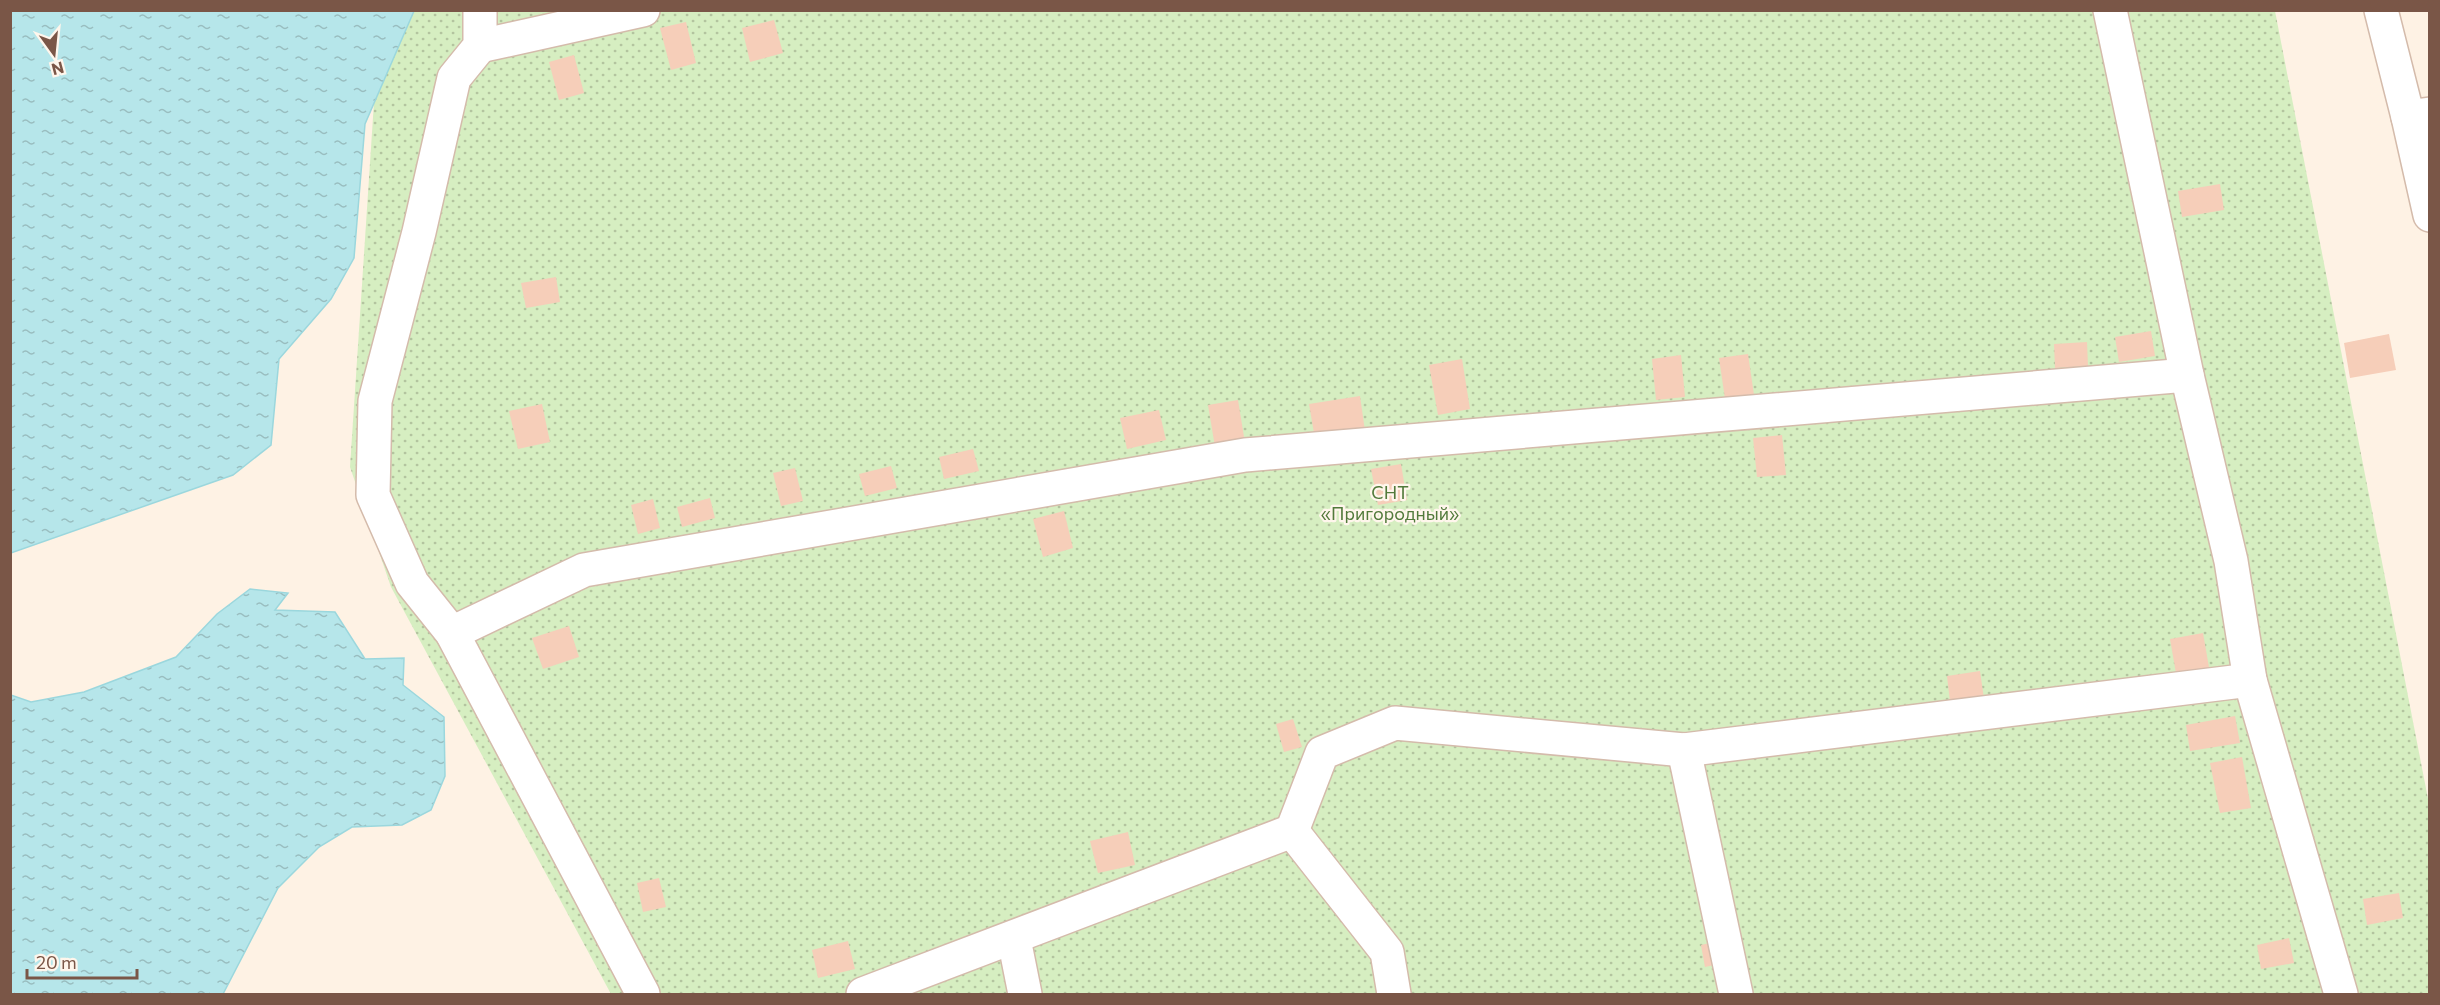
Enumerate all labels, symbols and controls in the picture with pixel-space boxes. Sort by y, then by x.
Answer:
north arrow [24,24,84,84]
text: N [50,58,66,80]
park label: СНТ «Пригородный» [1321,481,1459,524]
scale bar [27,942,136,980]
text: 20 m [36,951,77,973]

